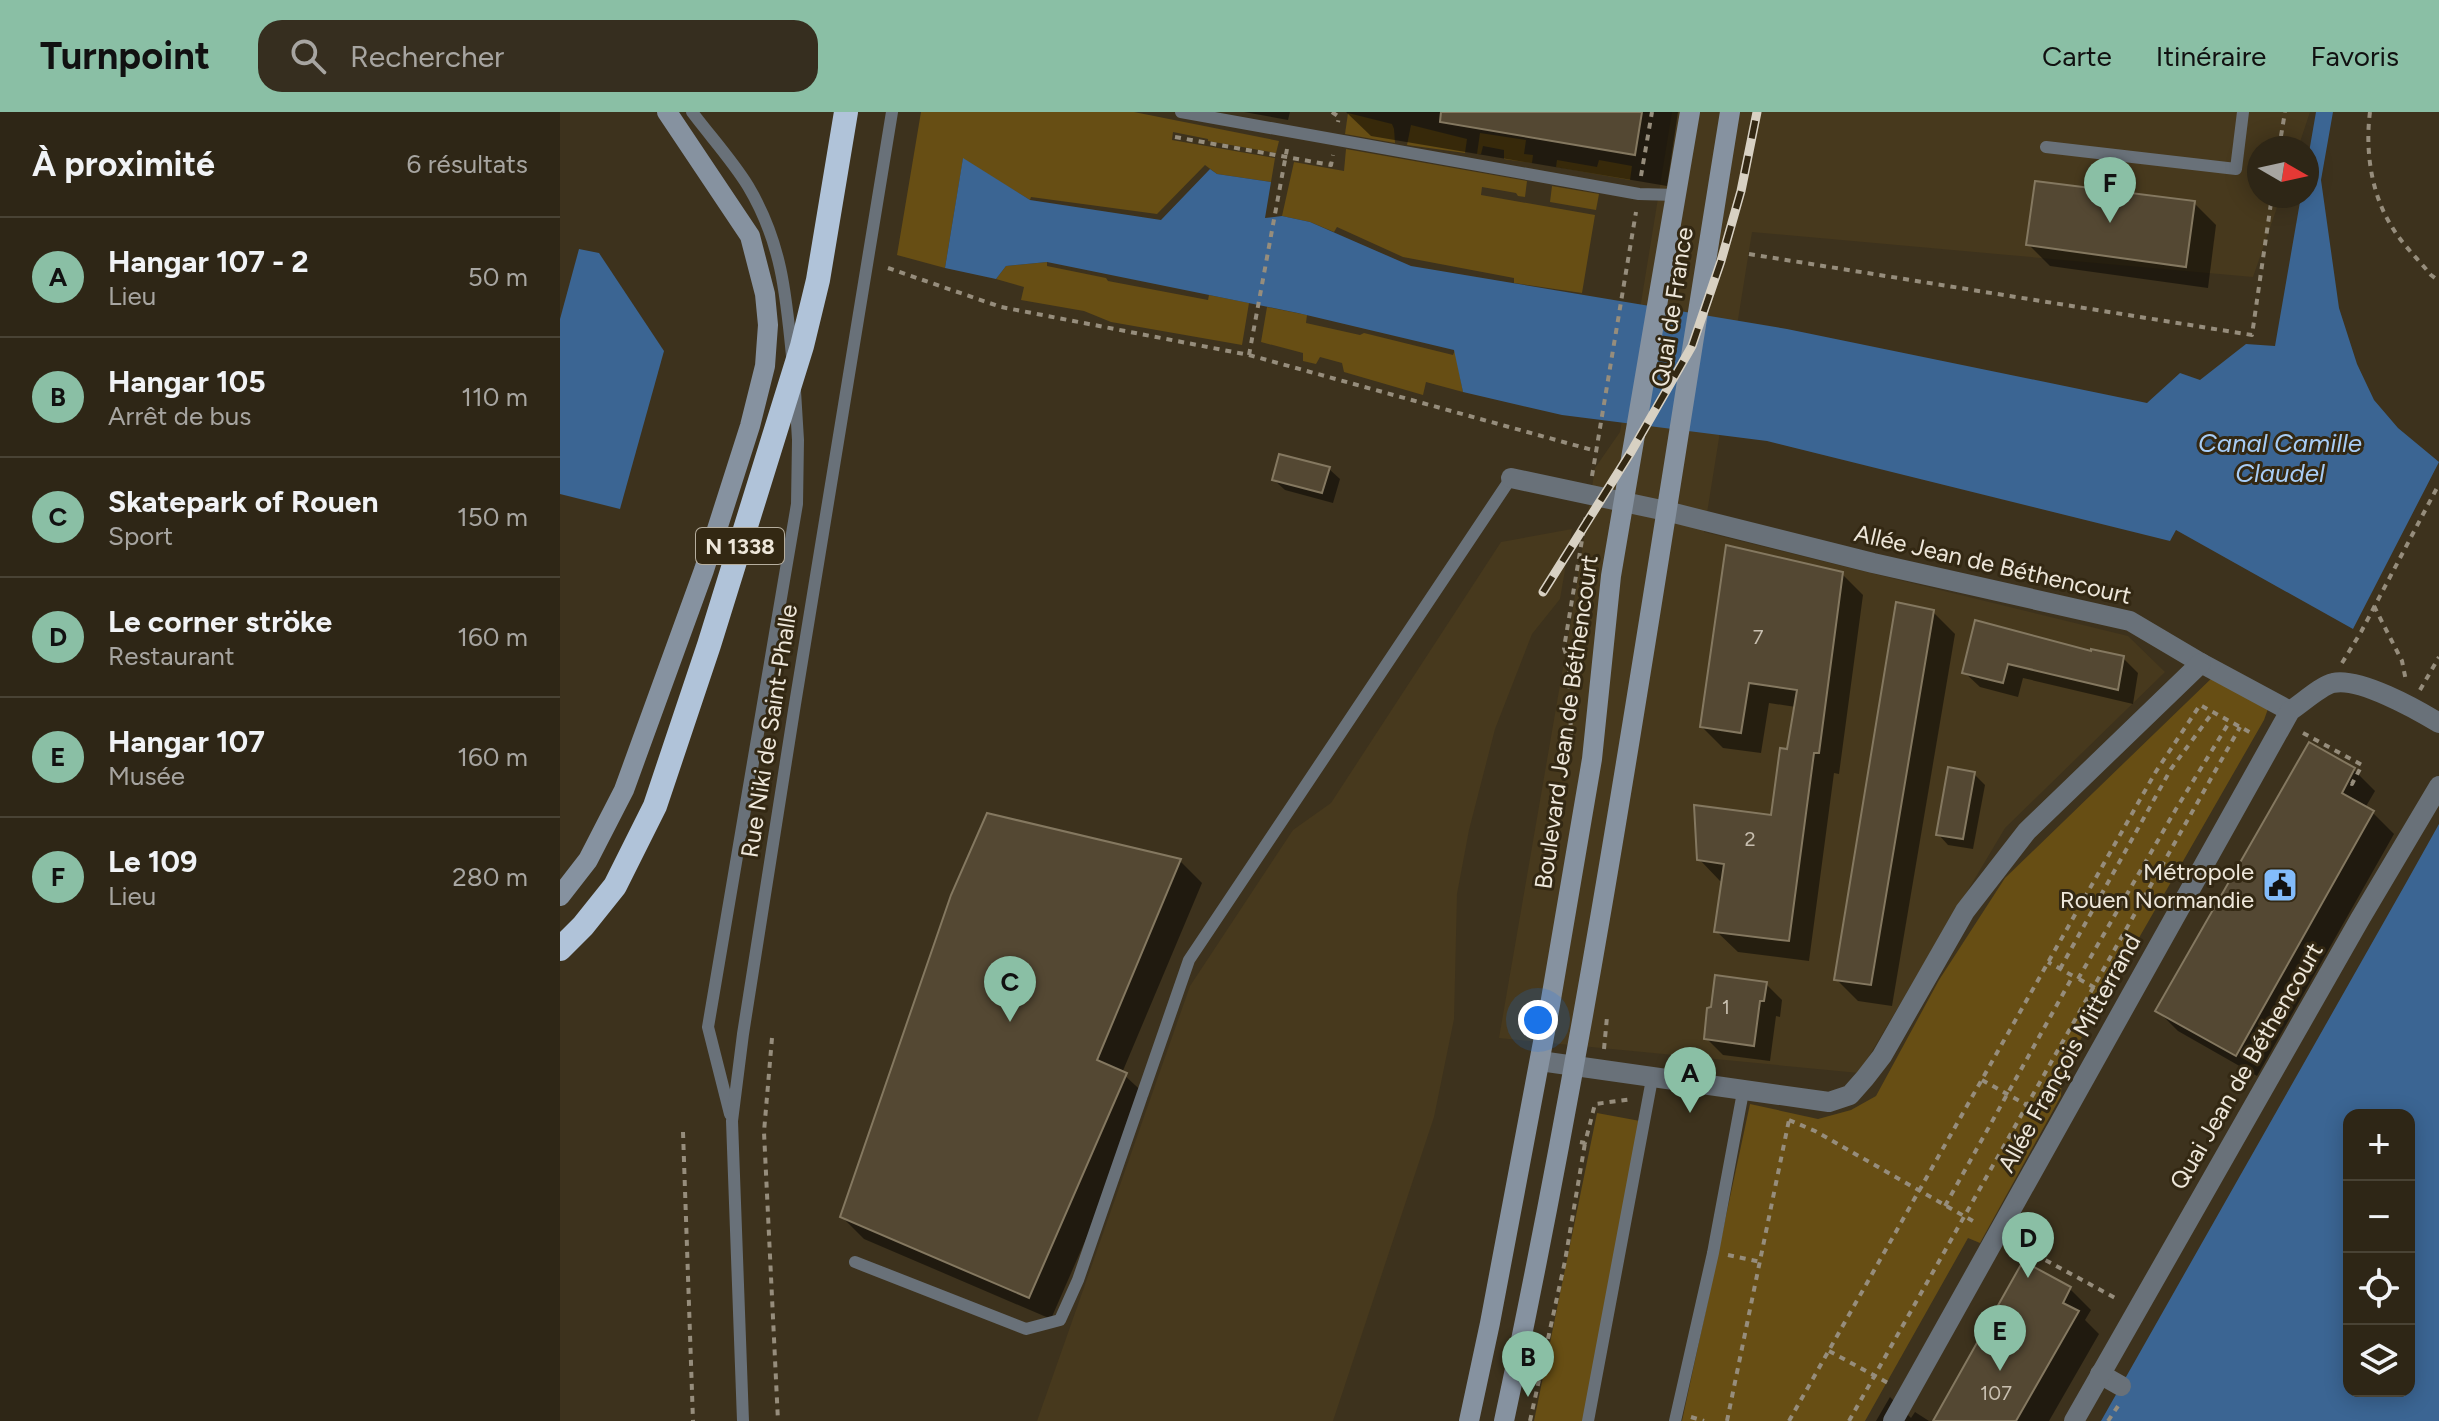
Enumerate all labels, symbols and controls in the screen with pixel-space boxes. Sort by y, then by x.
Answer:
search box [258,20,818,92]
text: Turnpoint [40,33,210,79]
icon: search [286,34,330,78]
text: Rechercher [350,38,504,75]
text: Carte [2042,39,2112,73]
text: Itinéraire [2156,39,2266,73]
text: Favoris [2310,39,2399,73]
north arrow [2247,136,2319,208]
text: À proximité [32,144,215,185]
text: 6 résultats [407,148,528,180]
pin: F [2084,157,2136,223]
street label: Quai de France [1645,225,1699,389]
text: Hangar 107 - 2 [108,243,309,280]
text: A [49,261,67,293]
text: 50 m [468,261,528,293]
text: Lieu [108,280,156,312]
text: Hangar 105 [108,363,266,400]
text: B [50,381,66,413]
text: 110 m [461,381,528,413]
text: Arrêt de bus [108,400,251,432]
water label: Canal Camille Claudel [2198,427,2362,489]
text: Skatepark of Rouen [108,483,378,520]
text: C [49,501,67,533]
text: 150 m [457,501,528,533]
street label: Allée Jean de Béthencourt [1852,518,2134,610]
text: Sport [108,520,173,552]
road number: N 1338 [696,528,784,564]
street label: Boulevard Jean de Béthencourt [1528,553,1604,891]
street label: Rue Niki de Saint-Phalle [735,602,803,860]
text: Le corner ströke [108,603,332,640]
text: D [49,621,67,653]
text: 160 m [457,621,528,653]
house number: 7 [1753,625,1764,649]
text: Restaurant [108,640,235,672]
text: Hangar 107 [108,723,265,760]
text: E [50,741,66,773]
text: 160 m [457,741,528,773]
text: Musée [108,760,185,792]
house number: 2 [1744,827,1756,851]
text: Le 109 [108,843,197,880]
place label: Métropole Rouen Normandie [2060,857,2254,914]
text: F [51,861,65,893]
text: 280 m [452,861,528,893]
public building icon: Métropole Rouen Normandie [2261,866,2299,904]
text: Lieu [108,880,156,912]
street label: Allée François Mitterrand [1991,929,2147,1177]
street label: Quai Jean de Béthencourt [2163,937,2329,1195]
pin: C [984,956,1036,1022]
house number: 1 [1722,995,1730,1019]
your location [1518,1000,1558,1040]
pin: A [1664,1047,1716,1113]
map controls [2343,1109,2415,1397]
button: + [2343,1109,2415,1181]
button: − [2343,1181,2415,1253]
pin: D [2002,1212,2054,1278]
button: locate [2343,1253,2415,1325]
pin: E [1974,1305,2026,1371]
button: layers [2343,1325,2415,1397]
pin: B [1502,1331,1554,1397]
house number: 107 [1980,1381,2012,1405]

